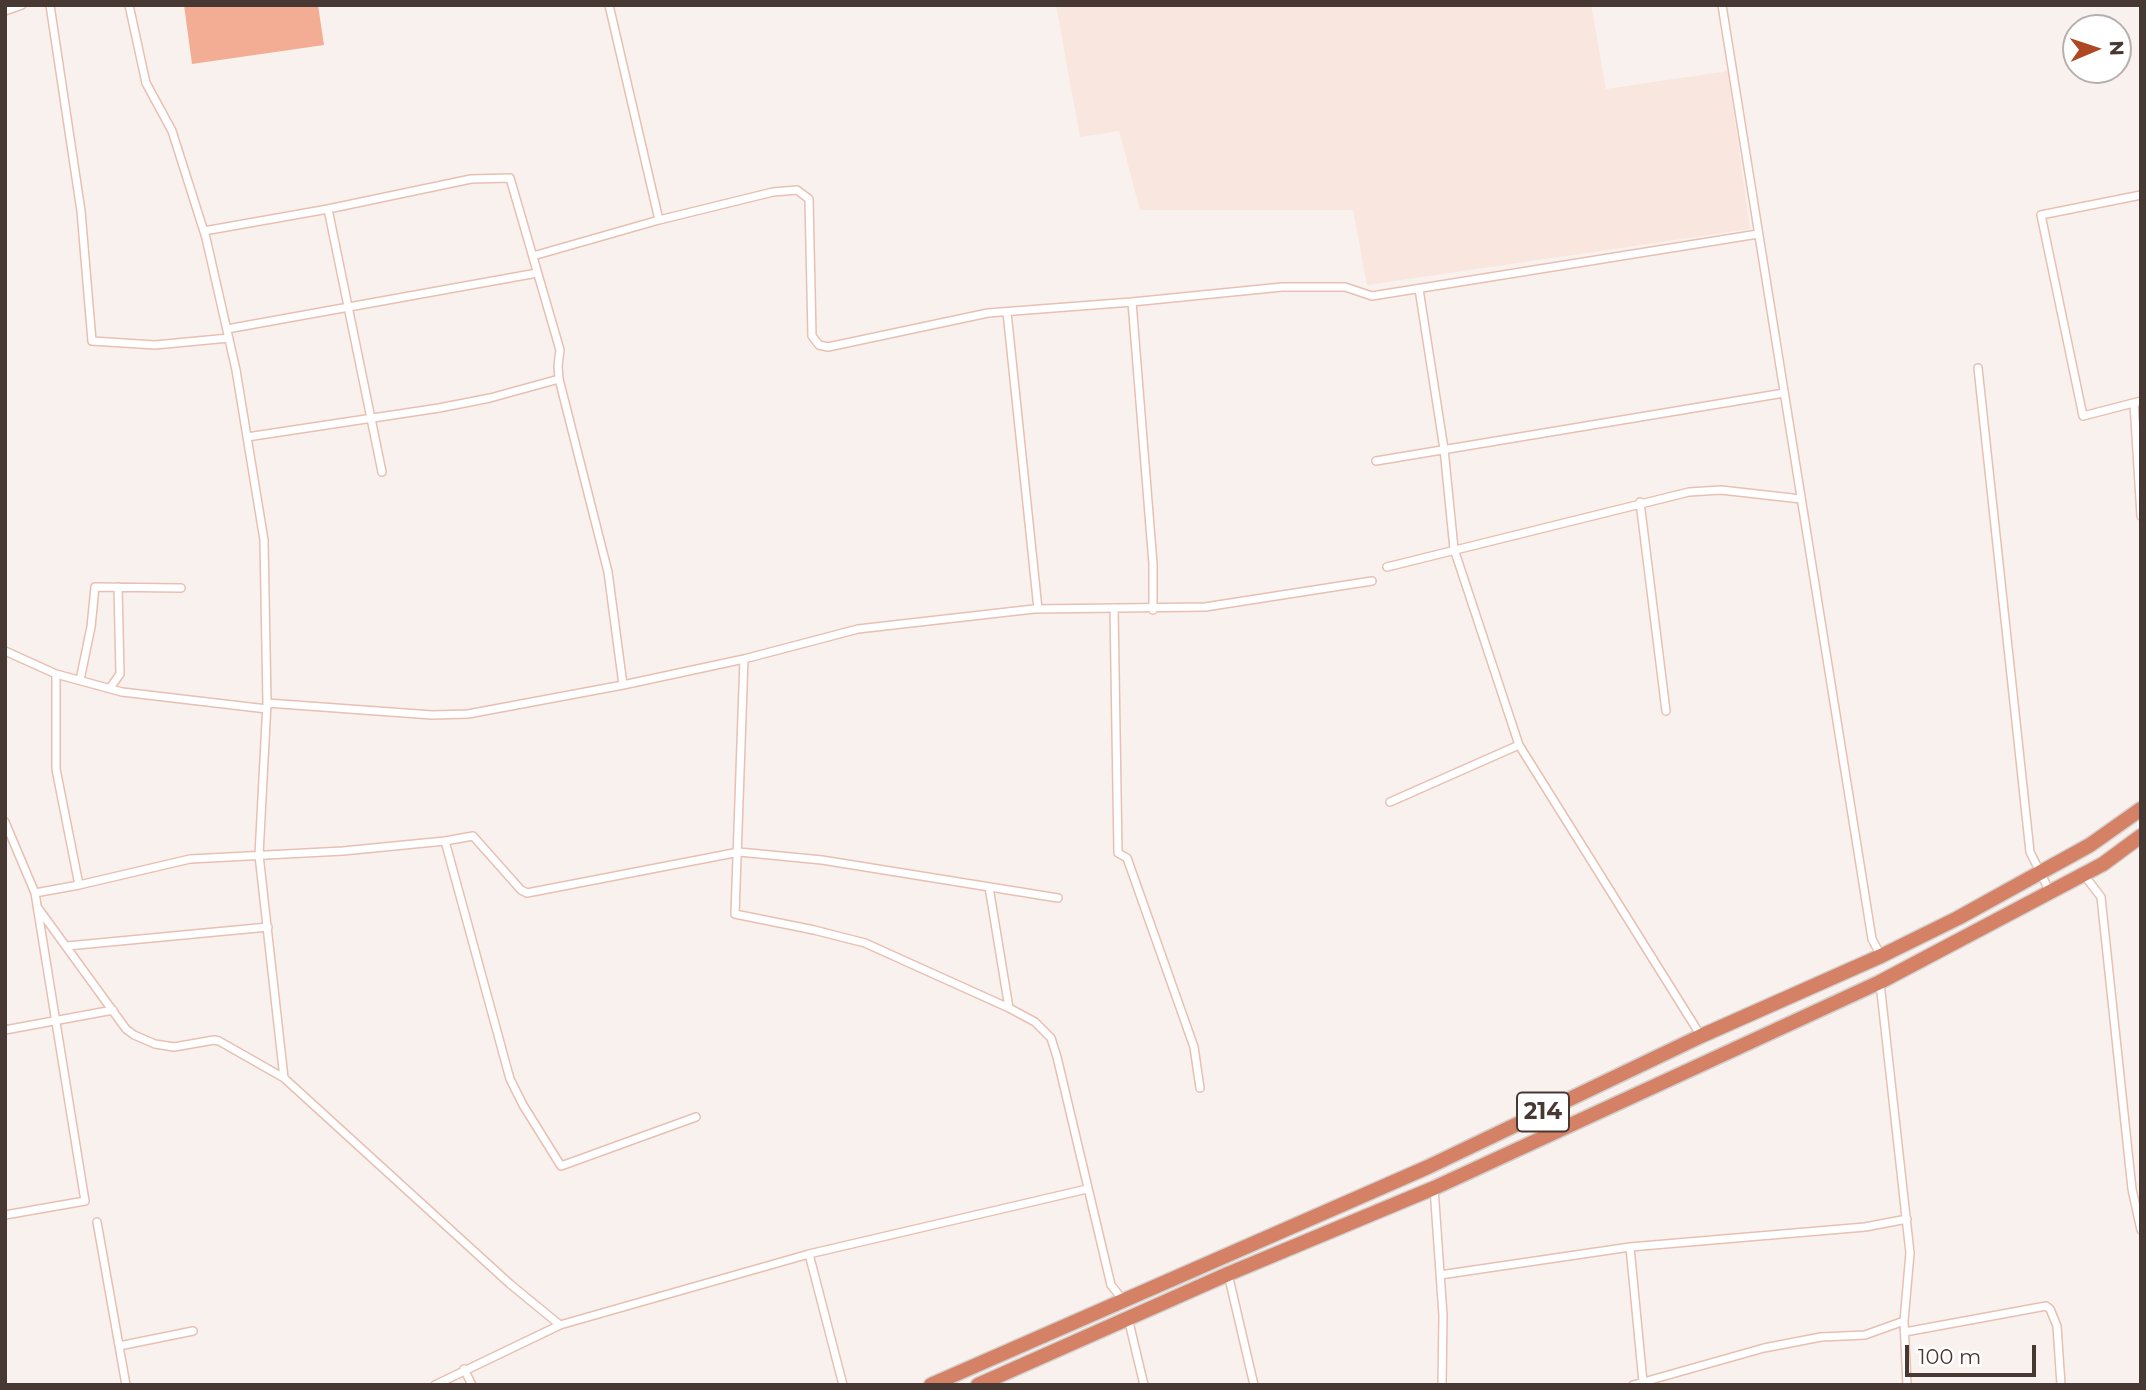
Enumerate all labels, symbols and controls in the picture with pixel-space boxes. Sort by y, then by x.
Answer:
north arrow [2062,14,2132,84]
text: N [2105,40,2128,56]
road number: 214 [1517,1092,1569,1132]
scale bar [1908,1330,2039,1374]
text: 100 m [1918,1344,1981,1369]

